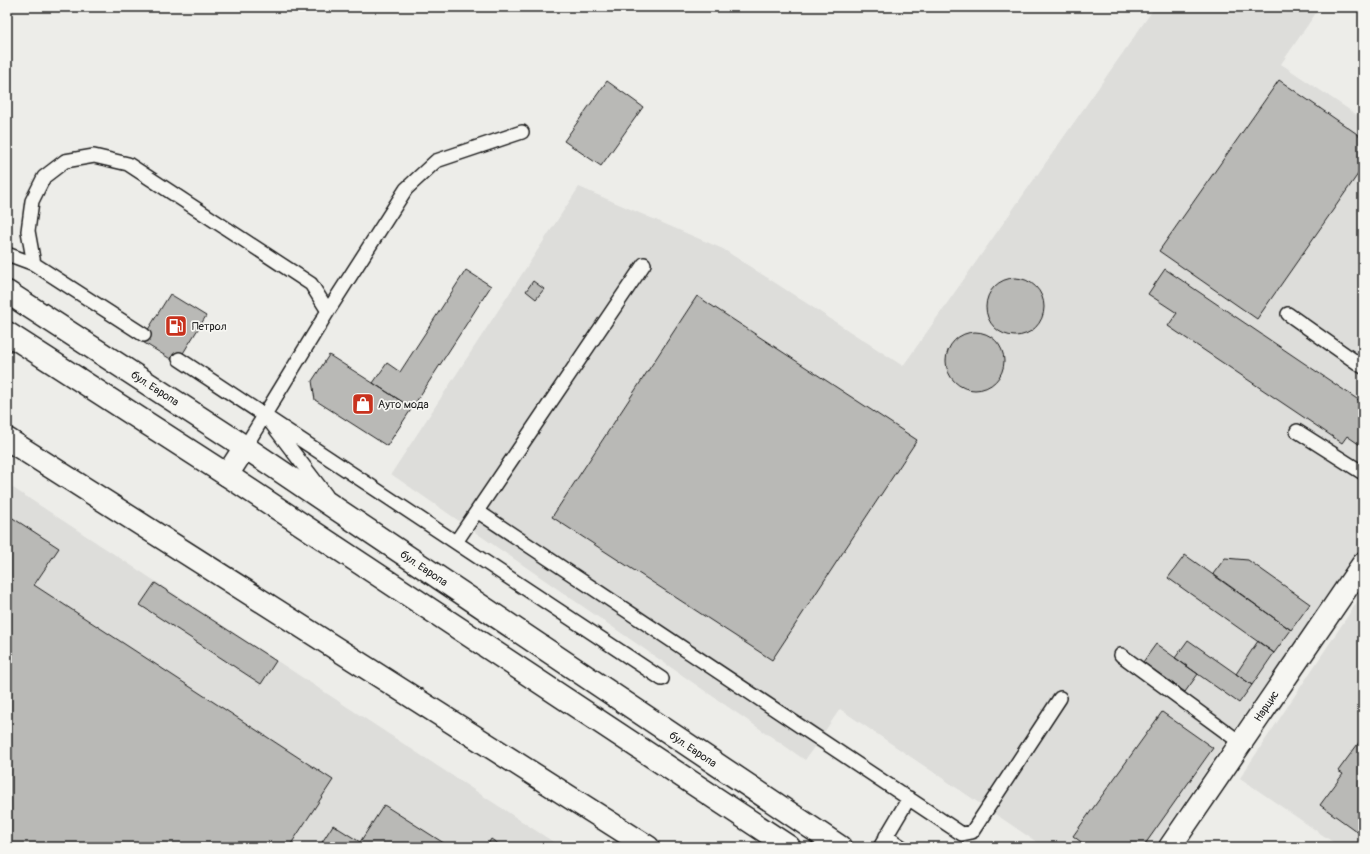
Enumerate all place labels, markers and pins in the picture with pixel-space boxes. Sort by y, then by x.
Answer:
fuel station icon: Петрол [163,313,189,339]
place label: Петрол [192,320,227,333]
shop icon: Ауто мода [350,391,376,417]
place label: Ауто мода [378,398,429,411]

